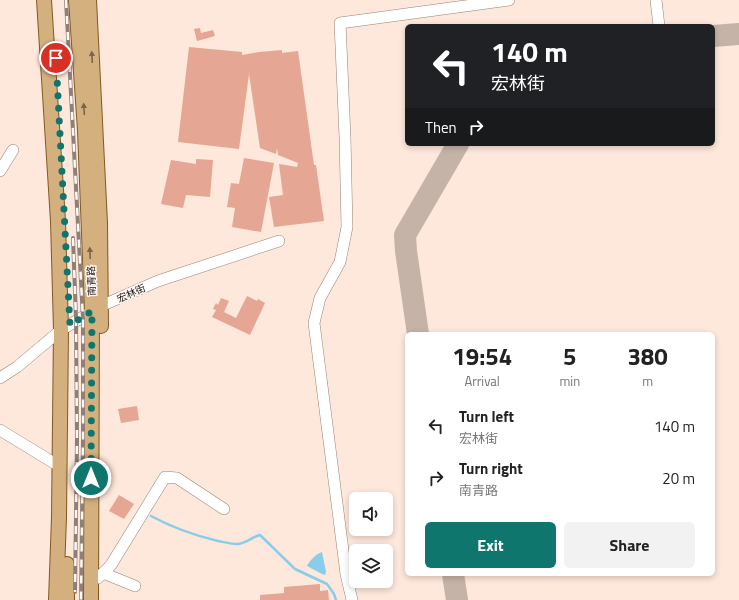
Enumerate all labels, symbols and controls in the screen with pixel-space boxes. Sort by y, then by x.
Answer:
text: 140 m [491,30,568,73]
icon: left [425,40,477,92]
pin [39,41,73,75]
icon: arrive [45,47,67,69]
one-way arrow [88,51,95,63]
text: 宏林街 [491,70,545,97]
one-way arrow [80,103,87,115]
text: Then [425,116,457,139]
icon: right [465,116,487,138]
one-way arrow [86,247,93,259]
street label: 南青路 [83,266,100,296]
street label: 宏林街 [114,281,148,306]
text: 19:54 [452,338,512,374]
text: 5 [563,338,577,374]
text: 380 [627,338,668,374]
text: Arrival [465,371,500,391]
text: min [559,371,580,391]
text: m [642,371,653,391]
text: Turn left [459,405,514,428]
icon: left [425,415,447,437]
text: 140 m [654,415,695,438]
text: 宏林街 [459,428,498,448]
position arrow [70,457,112,499]
text: Turn right [459,457,523,480]
icon: right [425,467,447,489]
text: 20 m [662,467,695,490]
text: 南青路 [459,480,498,500]
map controls [349,492,393,588]
button: sound [349,492,393,536]
button: Exit [425,522,556,568]
button: Share [564,522,695,568]
button: layers [349,544,393,588]

